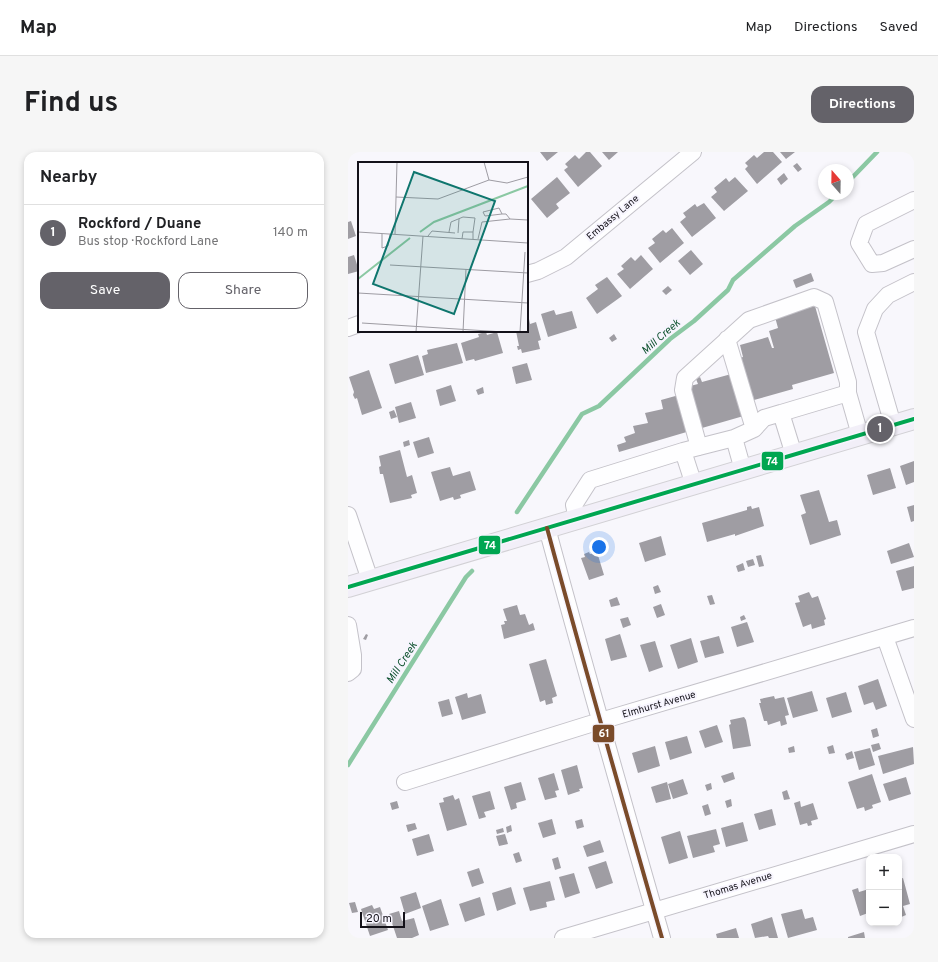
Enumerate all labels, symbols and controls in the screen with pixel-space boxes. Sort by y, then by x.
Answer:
text: Map [20,16,57,40]
text: Map [746,19,772,36]
text: Directions [794,19,858,36]
text: Saved [880,19,918,36]
text: Find us [24,86,118,122]
button: Directions [811,86,914,123]
inset map [358,162,528,332]
north arrow [818,164,854,200]
text: Nearby [40,167,97,189]
street label: Embassy Lane [584,192,642,244]
text: Rockford / Duane [78,215,201,234]
text: 1 [50,225,56,241]
text: 140 m [273,225,308,241]
text: Bus stop · Rockford Lane [78,234,219,250]
button: Save [40,272,170,309]
button: Share [178,272,308,309]
water label: Mill Creek [639,316,684,358]
pin: 1 [867,414,893,444]
line badge: 74 [761,451,784,471]
text: 74 [766,455,778,469]
line badge: 74 [478,535,501,555]
your location [589,537,609,557]
text: 74 [484,539,496,553]
water label: Mill Creek [383,639,421,687]
street label: Elmhurst Avenue [621,688,697,722]
line badge: 61 [592,724,615,743]
text: 61 [598,727,610,741]
map controls [866,854,902,926]
button: + [866,854,902,890]
street label: Thomas Avenue [702,869,774,903]
button: − [866,890,902,926]
scale bar [360,910,405,929]
text: 20 m [366,912,392,926]

